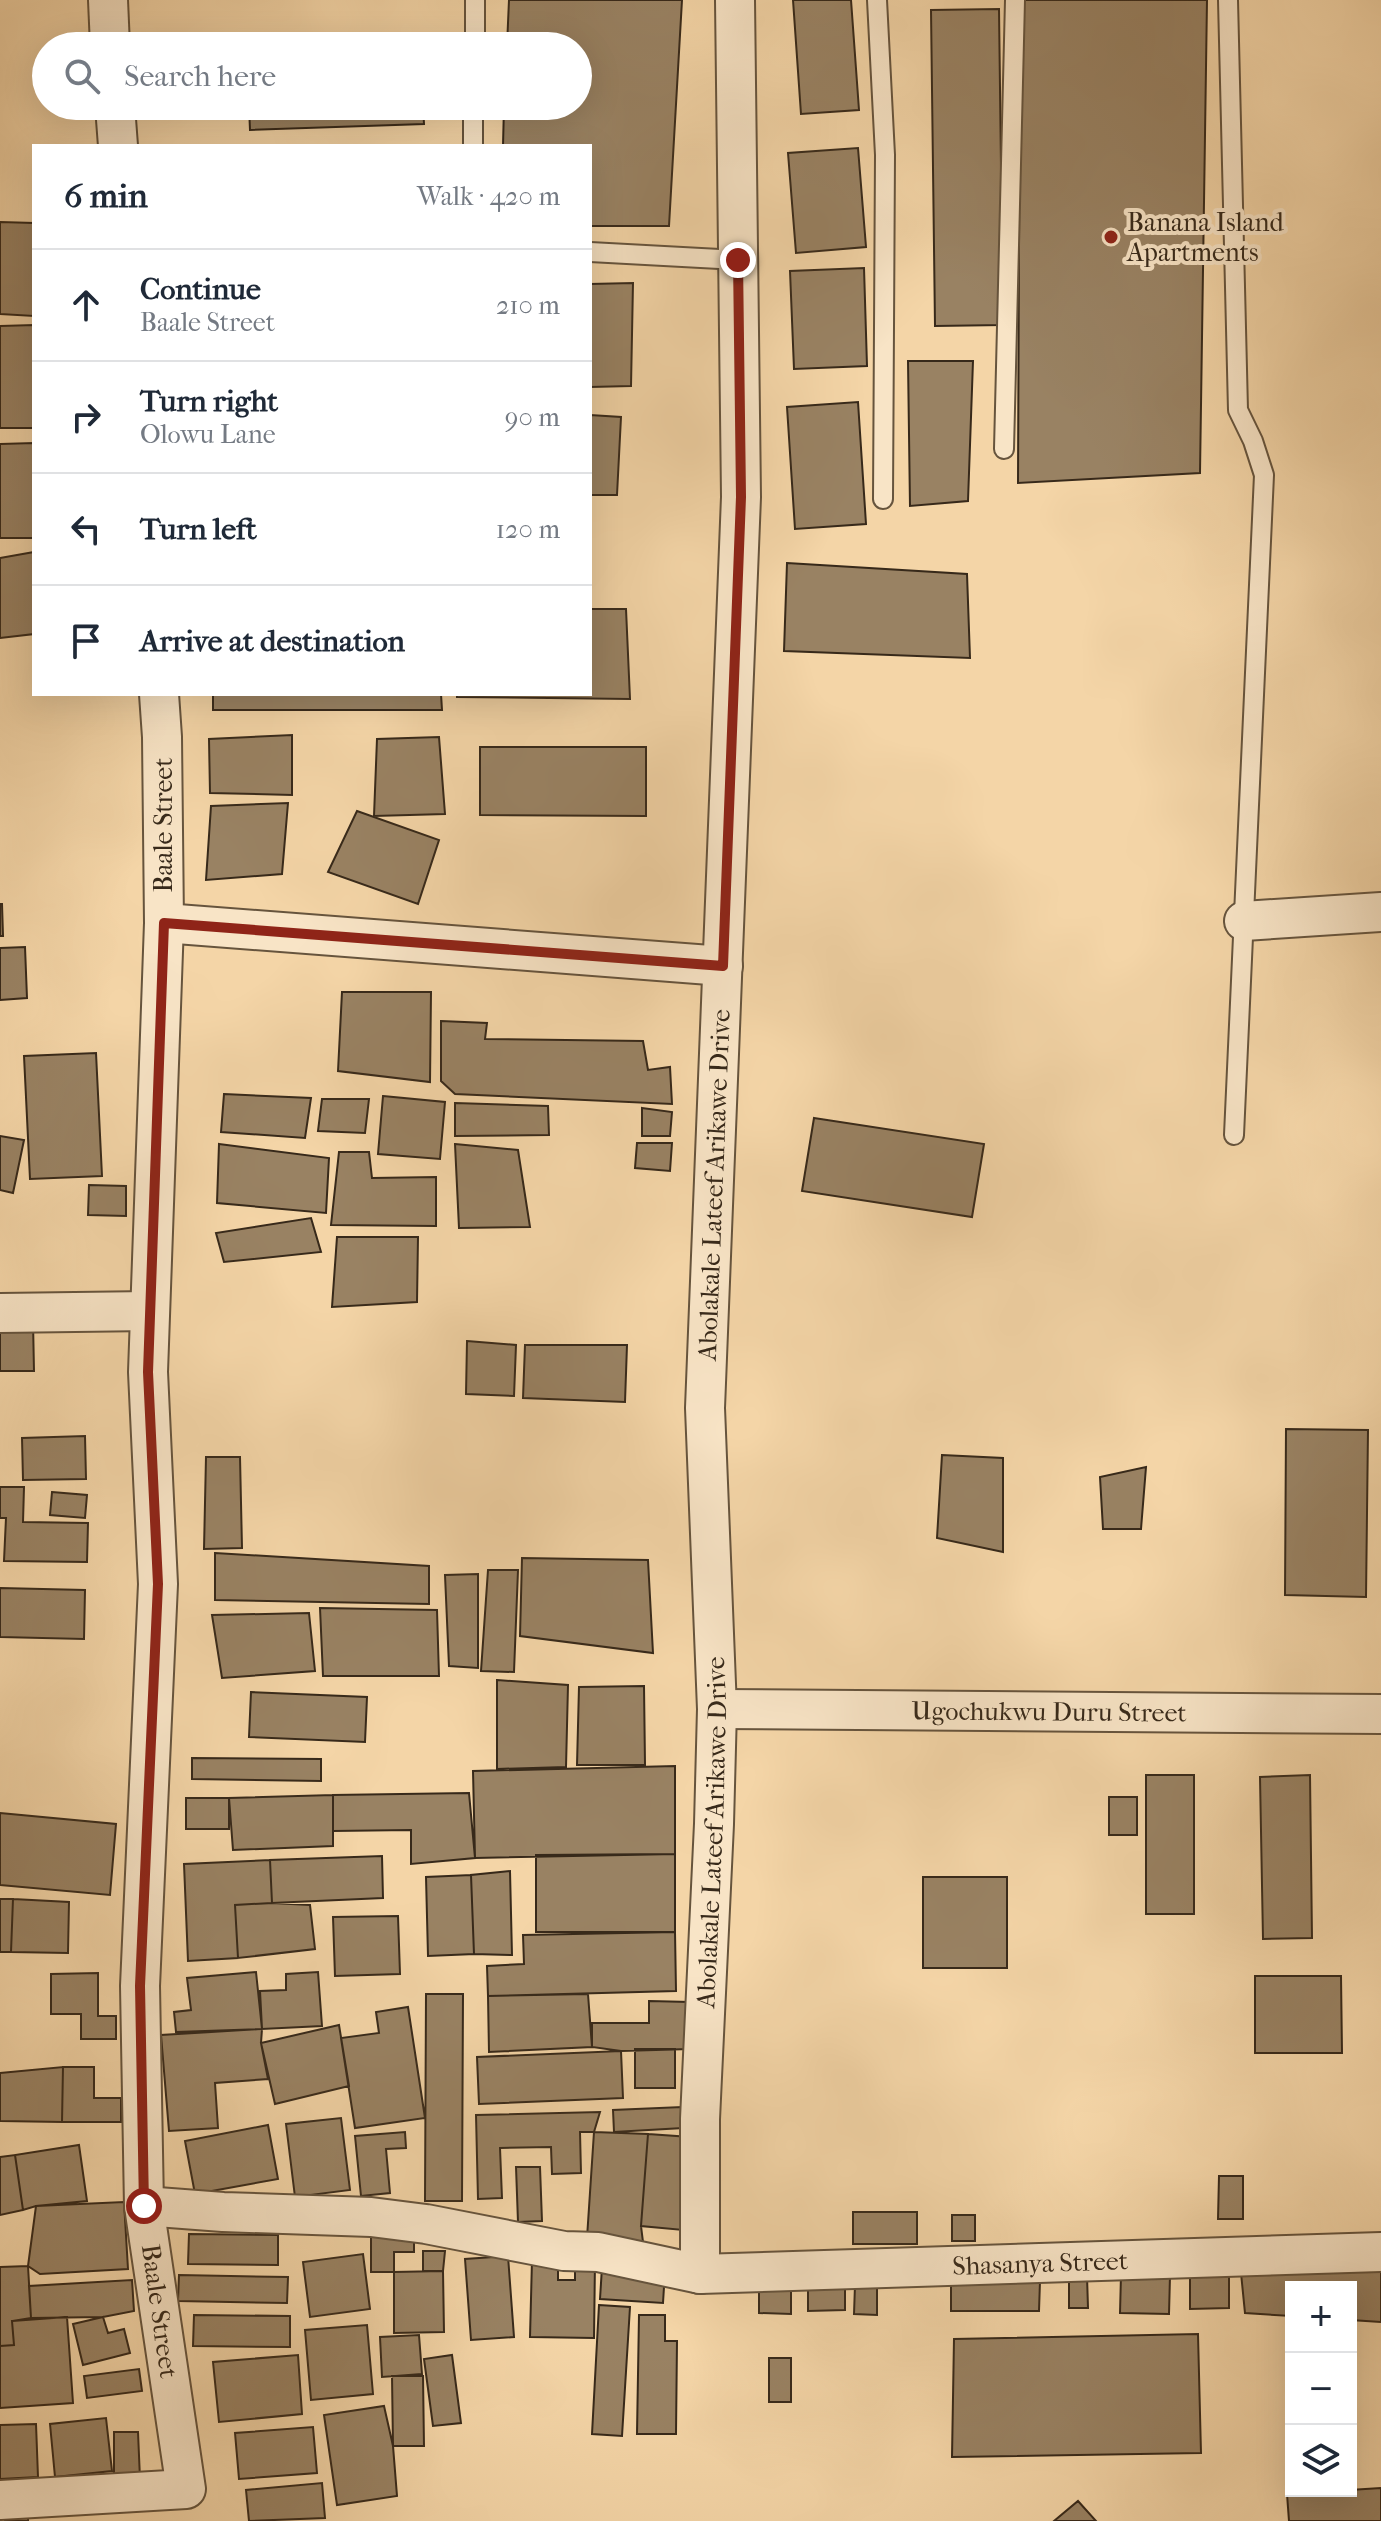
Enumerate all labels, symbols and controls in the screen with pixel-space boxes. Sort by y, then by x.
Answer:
search box [32,32,592,120]
icon: search [60,54,104,98]
text: Search here [124,59,276,94]
text: 6 min [64,176,148,216]
text: Walk · 420 m [417,181,560,212]
place label: Banana Island Apartments [1126,207,1285,268]
marker: Banana Island Apartments [1102,228,1120,246]
route end [720,242,756,278]
text: Continue [140,272,261,307]
icon: ahead [64,283,108,327]
text: 210 m [496,290,560,321]
text: Baale Street [140,307,275,338]
text: Turn right [140,384,278,419]
icon: right [64,395,108,439]
text: 90 m [505,402,560,433]
text: Olowu Lane [140,419,276,450]
icon: left [64,507,108,551]
text: Turn left [140,512,257,547]
text: 120 m [496,514,560,545]
icon: arrive [64,619,108,663]
text: Arrive at destination [140,624,405,659]
street label: Baale Street [148,757,179,893]
street label: Abolakale Lateef Arikawe Drive [692,1008,737,1362]
street label: Abolakale Lateef Arikawe Drive [690,1656,733,2010]
street label: Ugochukwu Duru Street [911,1695,1187,1729]
route start [126,2188,162,2224]
street label: Baale Street [135,2242,184,2381]
street label: Shasanya Street [952,2245,1129,2282]
map controls [1285,2281,1357,2497]
button: + [1285,2281,1357,2353]
button: − [1285,2353,1357,2425]
button: layers [1285,2425,1357,2497]

